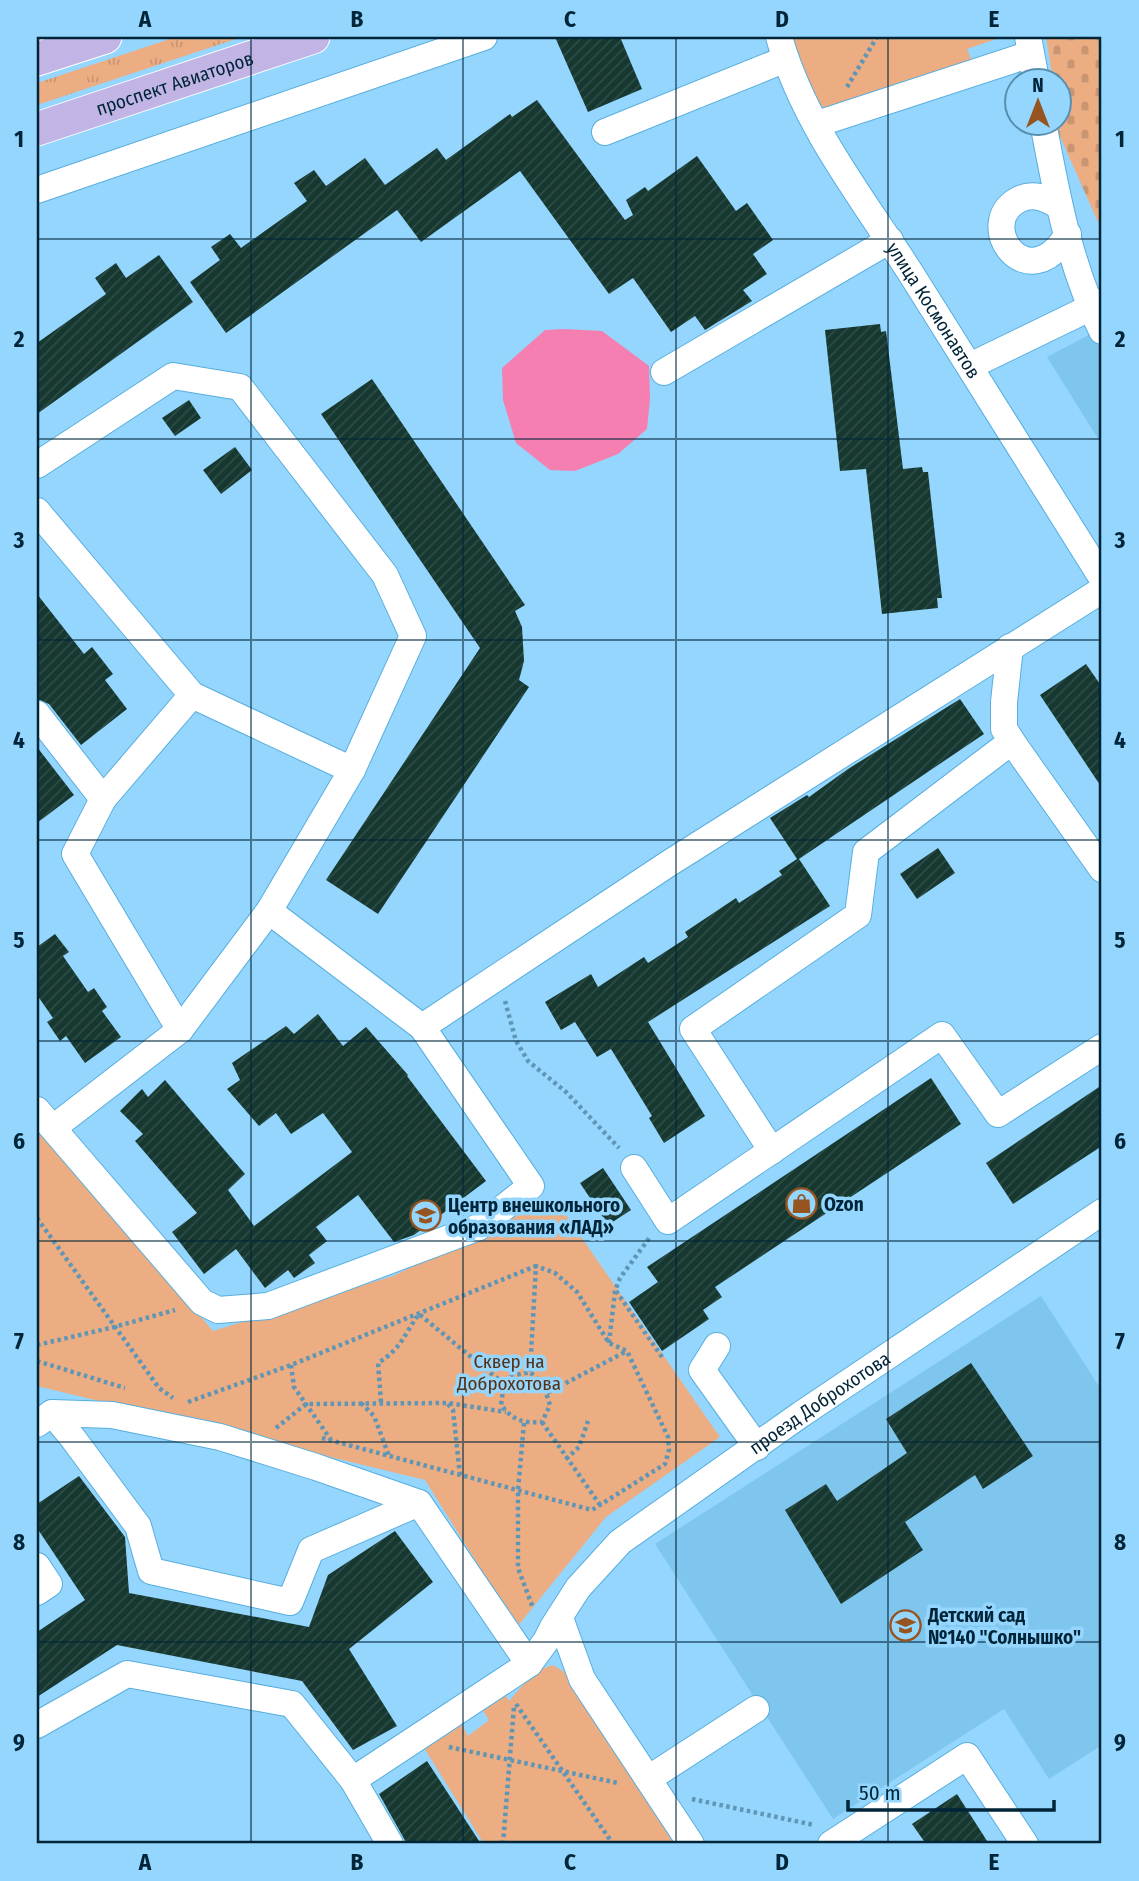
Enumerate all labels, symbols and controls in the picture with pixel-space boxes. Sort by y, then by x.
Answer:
text: A [138,5,152,33]
text: B [351,5,364,33]
text: C [564,5,576,33]
text: D [775,5,789,33]
text: E [989,5,1000,33]
street label: проспект Авиаторов [93,46,256,120]
north arrow [1002,66,1072,136]
text: N [1032,74,1044,97]
text: 1 [14,125,24,153]
text: 1 [1115,125,1125,153]
street label: улица Космонавтов [882,238,986,382]
text: 2 [13,325,25,353]
text: 2 [1114,325,1126,353]
text: 3 [13,526,25,554]
text: 3 [1114,526,1126,554]
text: 4 [13,726,25,754]
text: 4 [1114,726,1126,754]
text: 5 [13,926,25,954]
text: 5 [1114,926,1126,954]
text: 6 [13,1127,25,1155]
text: 6 [1114,1127,1126,1155]
shop icon: Ozon [784,1187,818,1221]
place label: Ozon [824,1193,864,1216]
place label: Центр внешкольного образования «ЛАД» [448,1194,620,1239]
school or university icon: Центр внешкольного образования «ЛАД» [408,1199,442,1233]
text: 7 [14,1327,24,1355]
text: 7 [1115,1327,1125,1355]
street label: проезд Доброхотова [745,1346,894,1459]
park label: Сквер на Доброхотова [456,1350,561,1395]
text: 8 [13,1528,25,1556]
text: 8 [1114,1528,1126,1556]
place label: Детский сад №140 "Солнышко" [927,1604,1081,1649]
school or university icon: Детский сад №140 "Солнышко" [888,1609,922,1643]
text: 9 [13,1728,25,1756]
text: 9 [1114,1728,1126,1756]
scale bar [848,1769,1055,1813]
text: 50 m [859,1780,901,1806]
text: A [138,1848,152,1876]
text: B [351,1848,364,1876]
text: C [564,1848,576,1876]
text: D [775,1848,789,1876]
text: E [989,1848,1000,1876]

